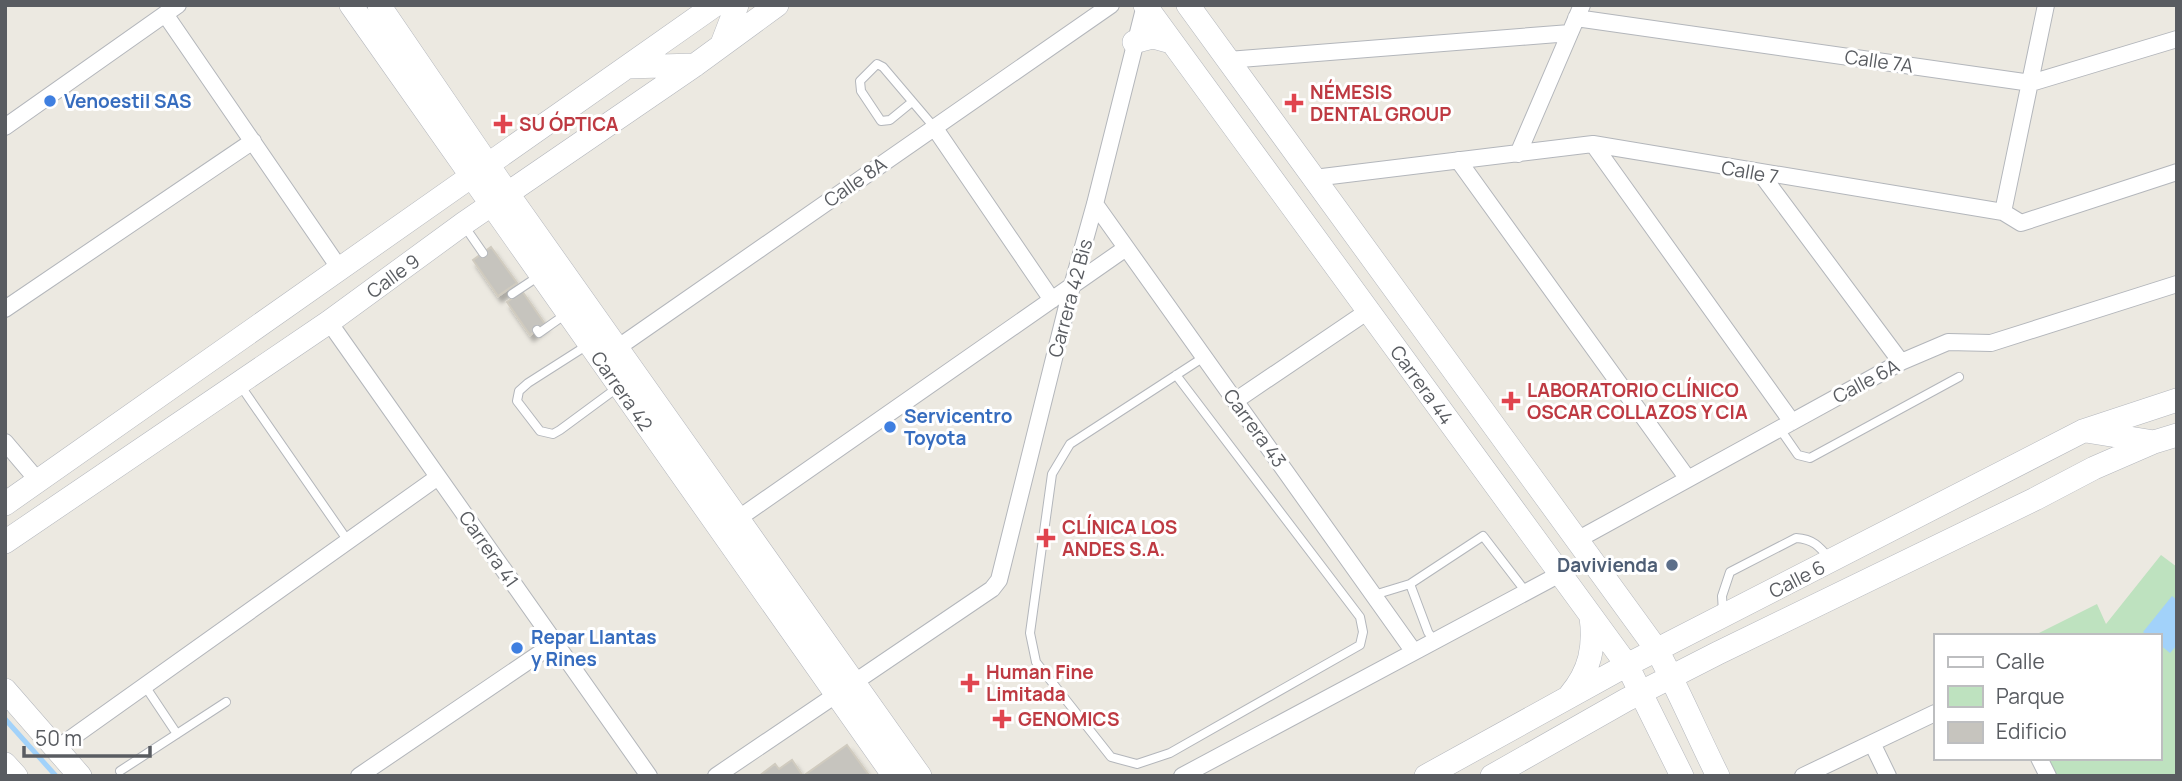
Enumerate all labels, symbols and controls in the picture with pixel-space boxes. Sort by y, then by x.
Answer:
street label: Calle 7A [1843,43,1915,79]
place label: NÉMESIS DENTAL GROUP [1310,79,1451,127]
place label: Venoestil SAS [64,88,191,114]
marker: Venoestil SAS [42,93,58,109]
marker: NÉMESIS DENTAL GROUP [1284,93,1304,113]
place label: SU ÓPTICA [519,111,619,137]
marker: SU ÓPTICA [493,114,513,134]
street label: Calle 8A [818,151,892,213]
street label: Calle 7 [1719,154,1781,190]
street label: Carrera 42 Bis [1042,236,1098,360]
street label: Calle 9 [361,248,425,304]
street label: Carrera 44 [1384,340,1460,430]
street label: Carrera 42 [585,346,659,436]
street label: Calle 6A [1828,353,1904,409]
place label: LABORATORIO CLÍNICO OSCAR COLLAZOS Y CIA [1527,377,1748,425]
street label: Carrera 43 [1218,383,1292,473]
marker: LABORATORIO CLÍNICO OSCAR COLLAZOS Y CIA [1501,391,1521,411]
place label: Servicentro Toyota [904,403,1012,451]
marker: Servicentro Toyota [882,419,898,435]
street label: Carrera 41 [453,505,525,593]
place label: CLÍNICA LOS ANDES S.A. [1062,514,1177,562]
marker: CLÍNICA LOS ANDES S.A. [1036,528,1056,548]
place label: Davivienda [1557,552,1658,578]
street label: Calle 6 [1764,554,1830,604]
marker: Davivienda [1664,557,1680,573]
place label: Repar Llantas y Rines [531,624,656,672]
legend [1934,634,2161,760]
marker: Repar Llantas y Rines [509,640,525,656]
text: Calle [1996,647,2045,675]
place label: Human Fine Limitada [986,659,1094,707]
marker: Human Fine Limitada [960,673,980,693]
text: Parque [1996,682,2065,710]
place label: GENOMICS [1018,706,1120,732]
marker: GENOMICS [992,709,1012,729]
scale bar [24,714,150,758]
text: Edificio [1996,717,2067,745]
text: 50 m [35,724,82,752]

